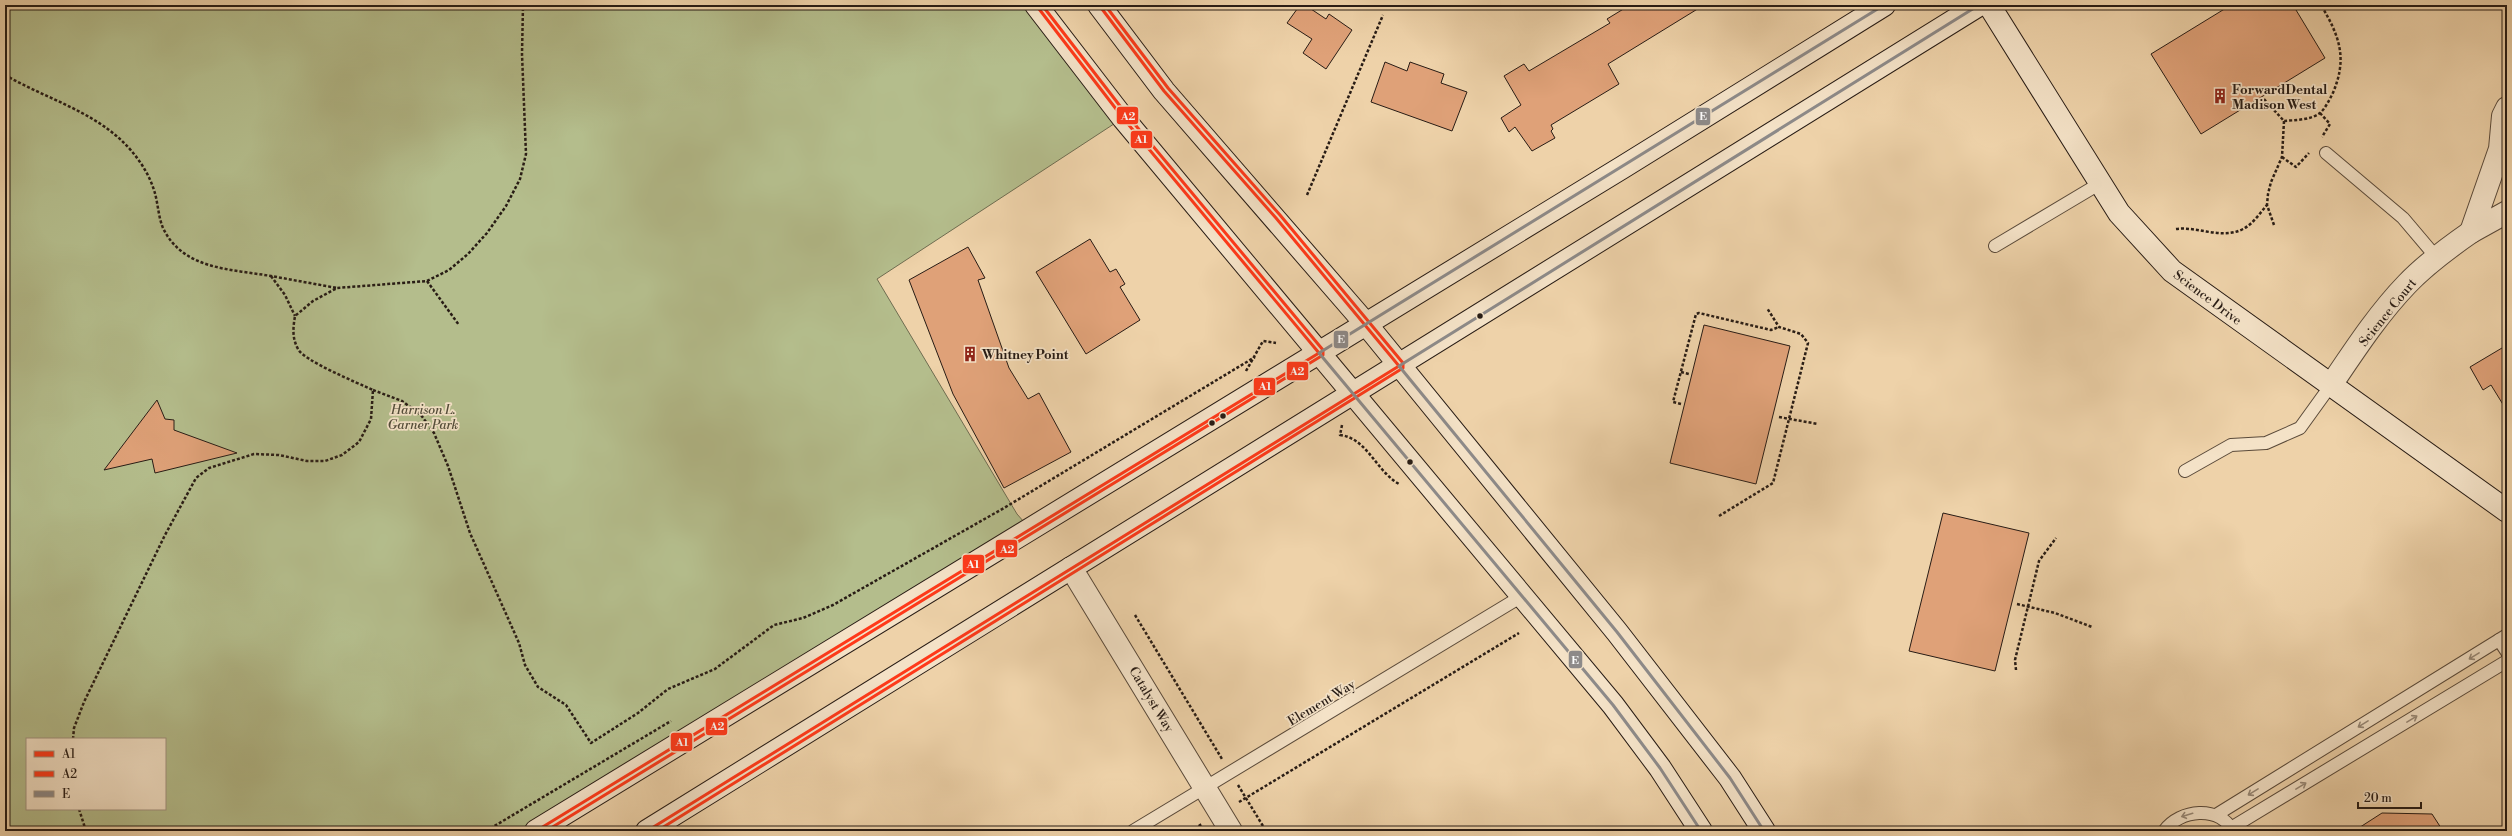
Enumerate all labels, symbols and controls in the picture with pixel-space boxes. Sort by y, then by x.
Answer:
place label: ForwardDental Madison West [2232,82,2328,113]
building icon: ForwardDental Madison West [2211,87,2229,105]
line badge: A2 [1116,106,1139,125]
line badge: E [1695,107,1711,126]
text: A2 [1120,110,1135,124]
text: E [1699,110,1707,124]
line badge: A1 [1130,130,1153,149]
text: A1 [1133,133,1148,147]
street label: Science Drive [2170,267,2245,329]
street label: Science Court [2356,275,2420,350]
unlabelled marker [1475,311,1485,321]
line badge: E [1333,330,1349,349]
text: E [1337,333,1345,347]
building icon: Whitney Point [961,345,979,363]
place label: Whitney Point [981,347,1069,363]
line badge: A2 [1286,361,1309,381]
text: A2 [1289,365,1304,379]
line badge: A1 [1253,377,1276,396]
text: A1 [1257,380,1272,394]
park label: Harrison L. Garner Park [388,402,459,433]
unlabelled marker [1218,411,1228,421]
unlabelled marker [1207,418,1217,428]
unlabelled marker [1405,457,1415,467]
line badge: A2 [995,539,1018,558]
text: A2 [999,543,1014,557]
line badge: A1 [962,554,985,574]
text: A1 [965,558,980,572]
line badge: E [1568,650,1583,669]
one-way arrow [2468,652,2480,660]
text: E [1571,654,1579,668]
street label: Catalyst Way [1125,664,1177,736]
street label: Element Way [1285,676,1359,729]
one-way arrow [2406,714,2418,722]
line badge: A2 [705,717,728,736]
text: A2 [709,720,724,734]
one-way arrow [2358,720,2369,728]
line badge: A1 [670,732,693,752]
text: A1 [674,736,689,750]
legend [26,738,166,810]
text: A1 [61,747,76,762]
text: A2 [61,767,77,782]
one-way arrow [2295,782,2306,790]
scale bar [2358,784,2421,810]
text: E [62,787,70,802]
one-way arrow [2247,789,2259,797]
text: 20 m [2364,791,2392,806]
one-way arrow [2181,812,2194,819]

